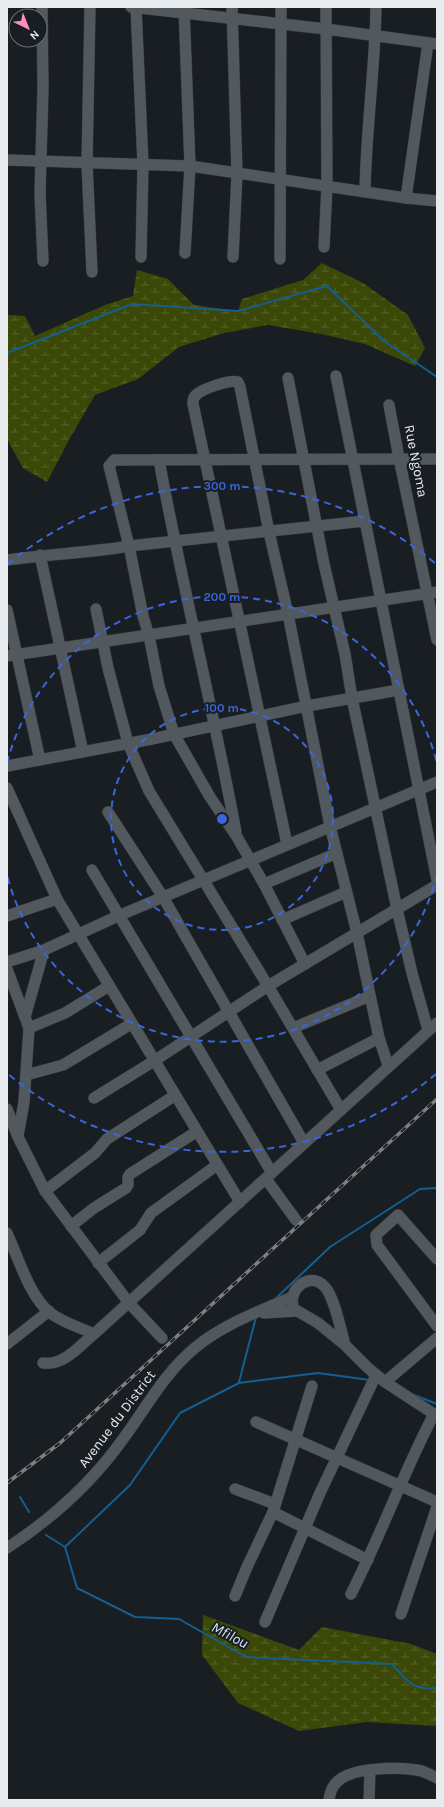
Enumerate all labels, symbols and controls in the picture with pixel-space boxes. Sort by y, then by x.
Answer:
north arrow [8,8,48,48]
text: N [27,28,42,42]
street label: Rue Ngoma [401,423,431,499]
text: 300 m [203,479,241,493]
text: 200 m [204,590,240,604]
text: 100 m [205,701,239,715]
centre of rings [215,812,229,826]
street label: Avenue du District [75,1367,159,1471]
water label: Mfilou [208,1618,252,1652]

